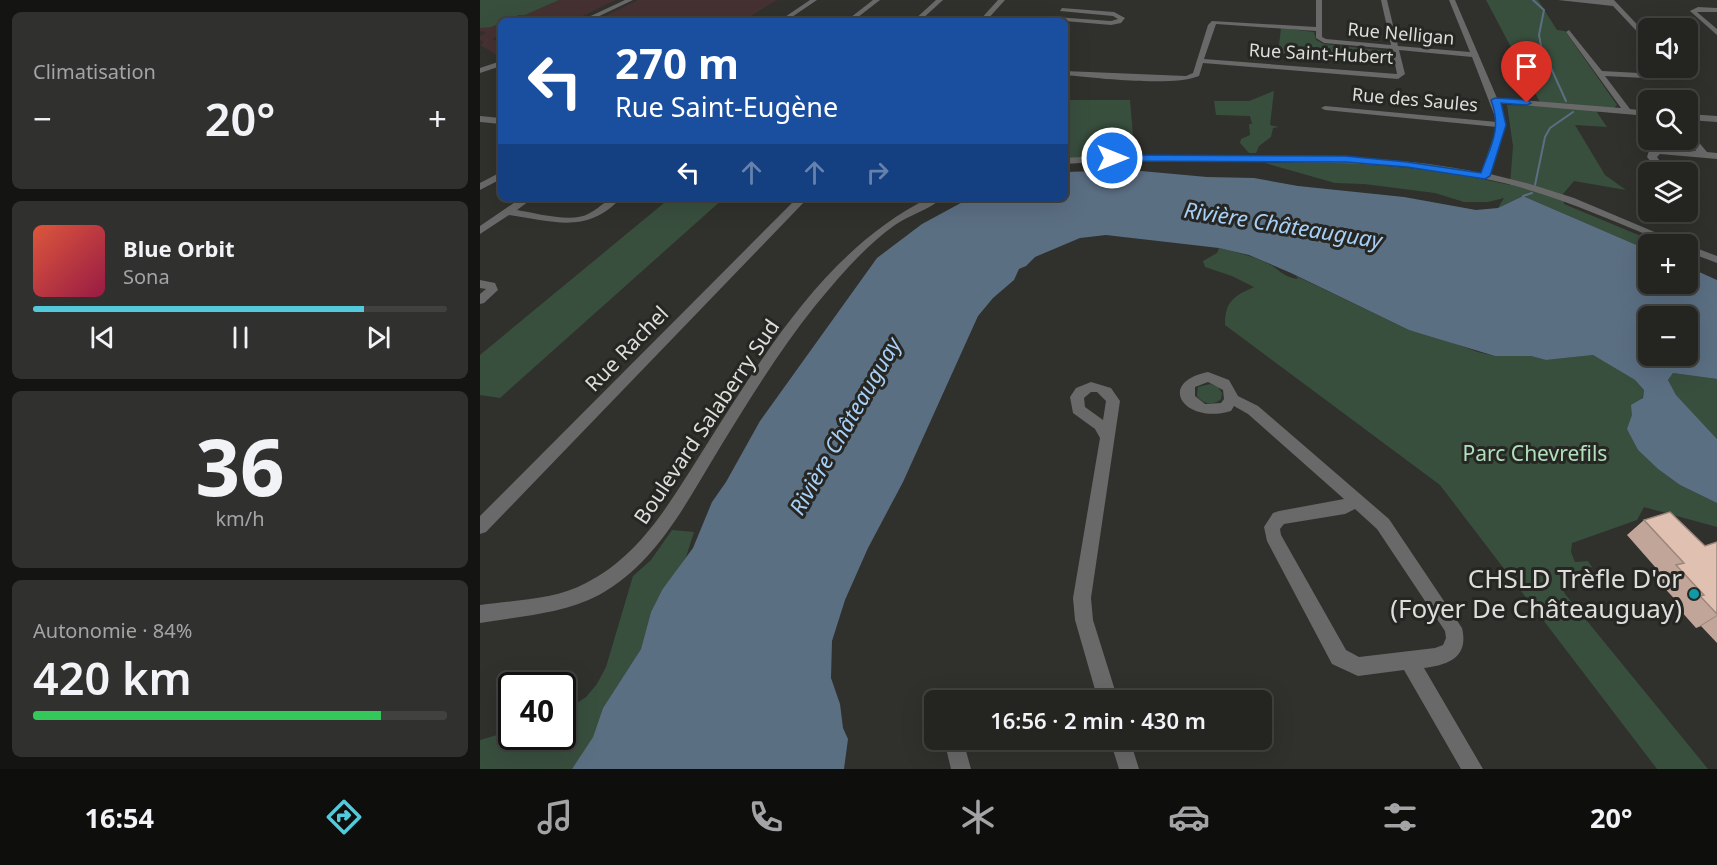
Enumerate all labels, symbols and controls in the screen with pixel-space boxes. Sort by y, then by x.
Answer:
street label: Rue Nelligan [1347,16,1456,50]
map controls [1638,18,1698,366]
button: sound [1638,18,1698,78]
text: 270 m [615,34,739,91]
street label: Rue Saint-Hubert [1248,37,1394,69]
pin [1501,41,1552,103]
icon: left [516,42,594,120]
icon: arrive [1510,50,1543,83]
text: Climatisation [33,58,156,85]
street label: Rue des Saules [1351,82,1479,116]
text: 20° [205,88,275,149]
text: Rue Saint-Eugène [615,88,838,125]
button: search [1638,90,1698,150]
text: − [33,96,52,141]
text: + [428,96,447,141]
position arrow [1080,126,1144,190]
icon: left [672,156,705,189]
icon: ahead [735,156,768,189]
icon: ahead [798,156,831,189]
icon: right [861,156,894,189]
button: layers [1638,162,1698,222]
water label: Rivière Châteauguay [1182,194,1386,255]
text: Blue Orbit [123,233,235,263]
button: + [1638,234,1698,294]
text: Sona [123,263,170,290]
street label: Rue Rachel [579,300,674,397]
button: − [1638,306,1698,366]
street label: Boulevard Salaberry Sud [627,314,785,529]
icon: previous [86,321,119,354]
icon: pause [224,321,257,354]
icon: next [362,321,395,354]
water label: Rivière Châteauguay [781,330,908,520]
text: 36 [195,413,285,519]
park label: Parc Chevrefils [1463,439,1607,467]
text: km/h [215,505,265,532]
place label: CHSLD Trèfle D'or (Foyer De Châteauguay) [1390,560,1682,626]
marker: CHSLD Trèfle D'or (Foyer De Châteauguay) [1687,587,1701,601]
text: Autonomie · 84% [33,617,192,644]
text: 420 km [33,647,192,708]
speed limit sign: 40 [498,672,576,750]
text: 16:56 · 2 min · 430 m [990,705,1206,735]
icon: directions [323,796,365,838]
icon: music [534,796,576,838]
icon: phone [745,796,787,838]
icon: climate [957,796,999,838]
icon: car [1168,796,1210,838]
icon: filters [1379,796,1421,838]
text: 16:54 [85,799,154,836]
text: 20° [1590,799,1632,836]

